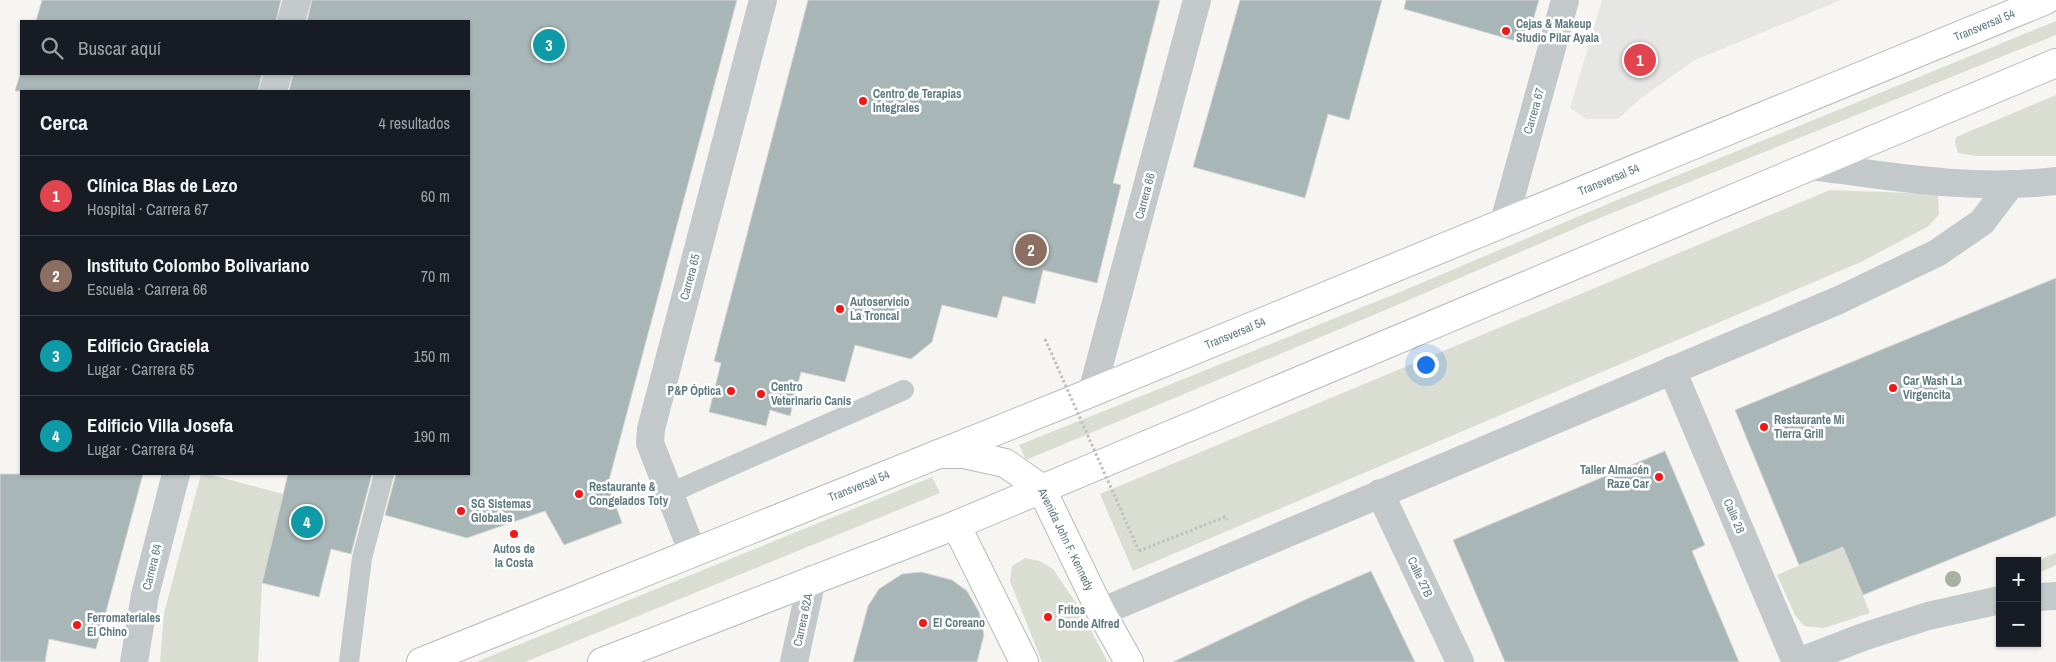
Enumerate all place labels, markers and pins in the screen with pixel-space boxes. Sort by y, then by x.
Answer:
place label: Cejas & Makeup Studio Pilar Ayala [1516,16,1599,46]
marker: Cejas & Makeup Studio Pilar Ayala [1500,25,1512,37]
pin: 3 [533,26,565,64]
pin: 1 [1624,41,1656,79]
place label: Centro de Terapias Integrales [873,86,962,116]
marker: Centro de Terapias Integrales [857,95,869,107]
pin: 2 [1015,231,1047,269]
place label: Autoservicio La Troncal [850,294,910,324]
marker: Autoservicio La Troncal [834,303,846,315]
place label: Car Wash La Virgencita [1903,373,1963,403]
place label: Centro Veterinario Canis [771,379,852,409]
marker: Car Wash La Virgencita [1887,382,1899,394]
place label: P&P Óptica [668,383,722,399]
marker: P&P Óptica [725,385,737,397]
marker: Centro Veterinario Canis [755,388,767,400]
place label: Restaurante Mi Tierra Grill [1774,412,1845,442]
marker: Restaurante Mi Tierra Grill [1758,421,1770,433]
place label: Taller Almacén Raze Car [1580,462,1649,492]
marker: Taller Almacén Raze Car [1653,471,1665,483]
place label: Restaurante & Congelados Toty [589,479,669,509]
marker: Restaurante & Congelados Toty [573,488,585,500]
place label: SG Sistemas Globales [471,496,532,526]
pin: 4 [291,503,323,541]
marker: SG Sistemas Globales [455,505,467,517]
marker: Autos de la Costa [508,528,520,540]
place label: Autos de la Costa [493,541,536,571]
place label: Fritos Donde Alfred [1058,602,1119,632]
place label: Ferromateriales El Chino [87,610,161,640]
marker: Fritos Donde Alfred [1042,611,1054,623]
place label: El Coreano [933,615,985,631]
marker: El Coreano [917,617,929,629]
marker: Ferromateriales El Chino [71,619,83,631]

